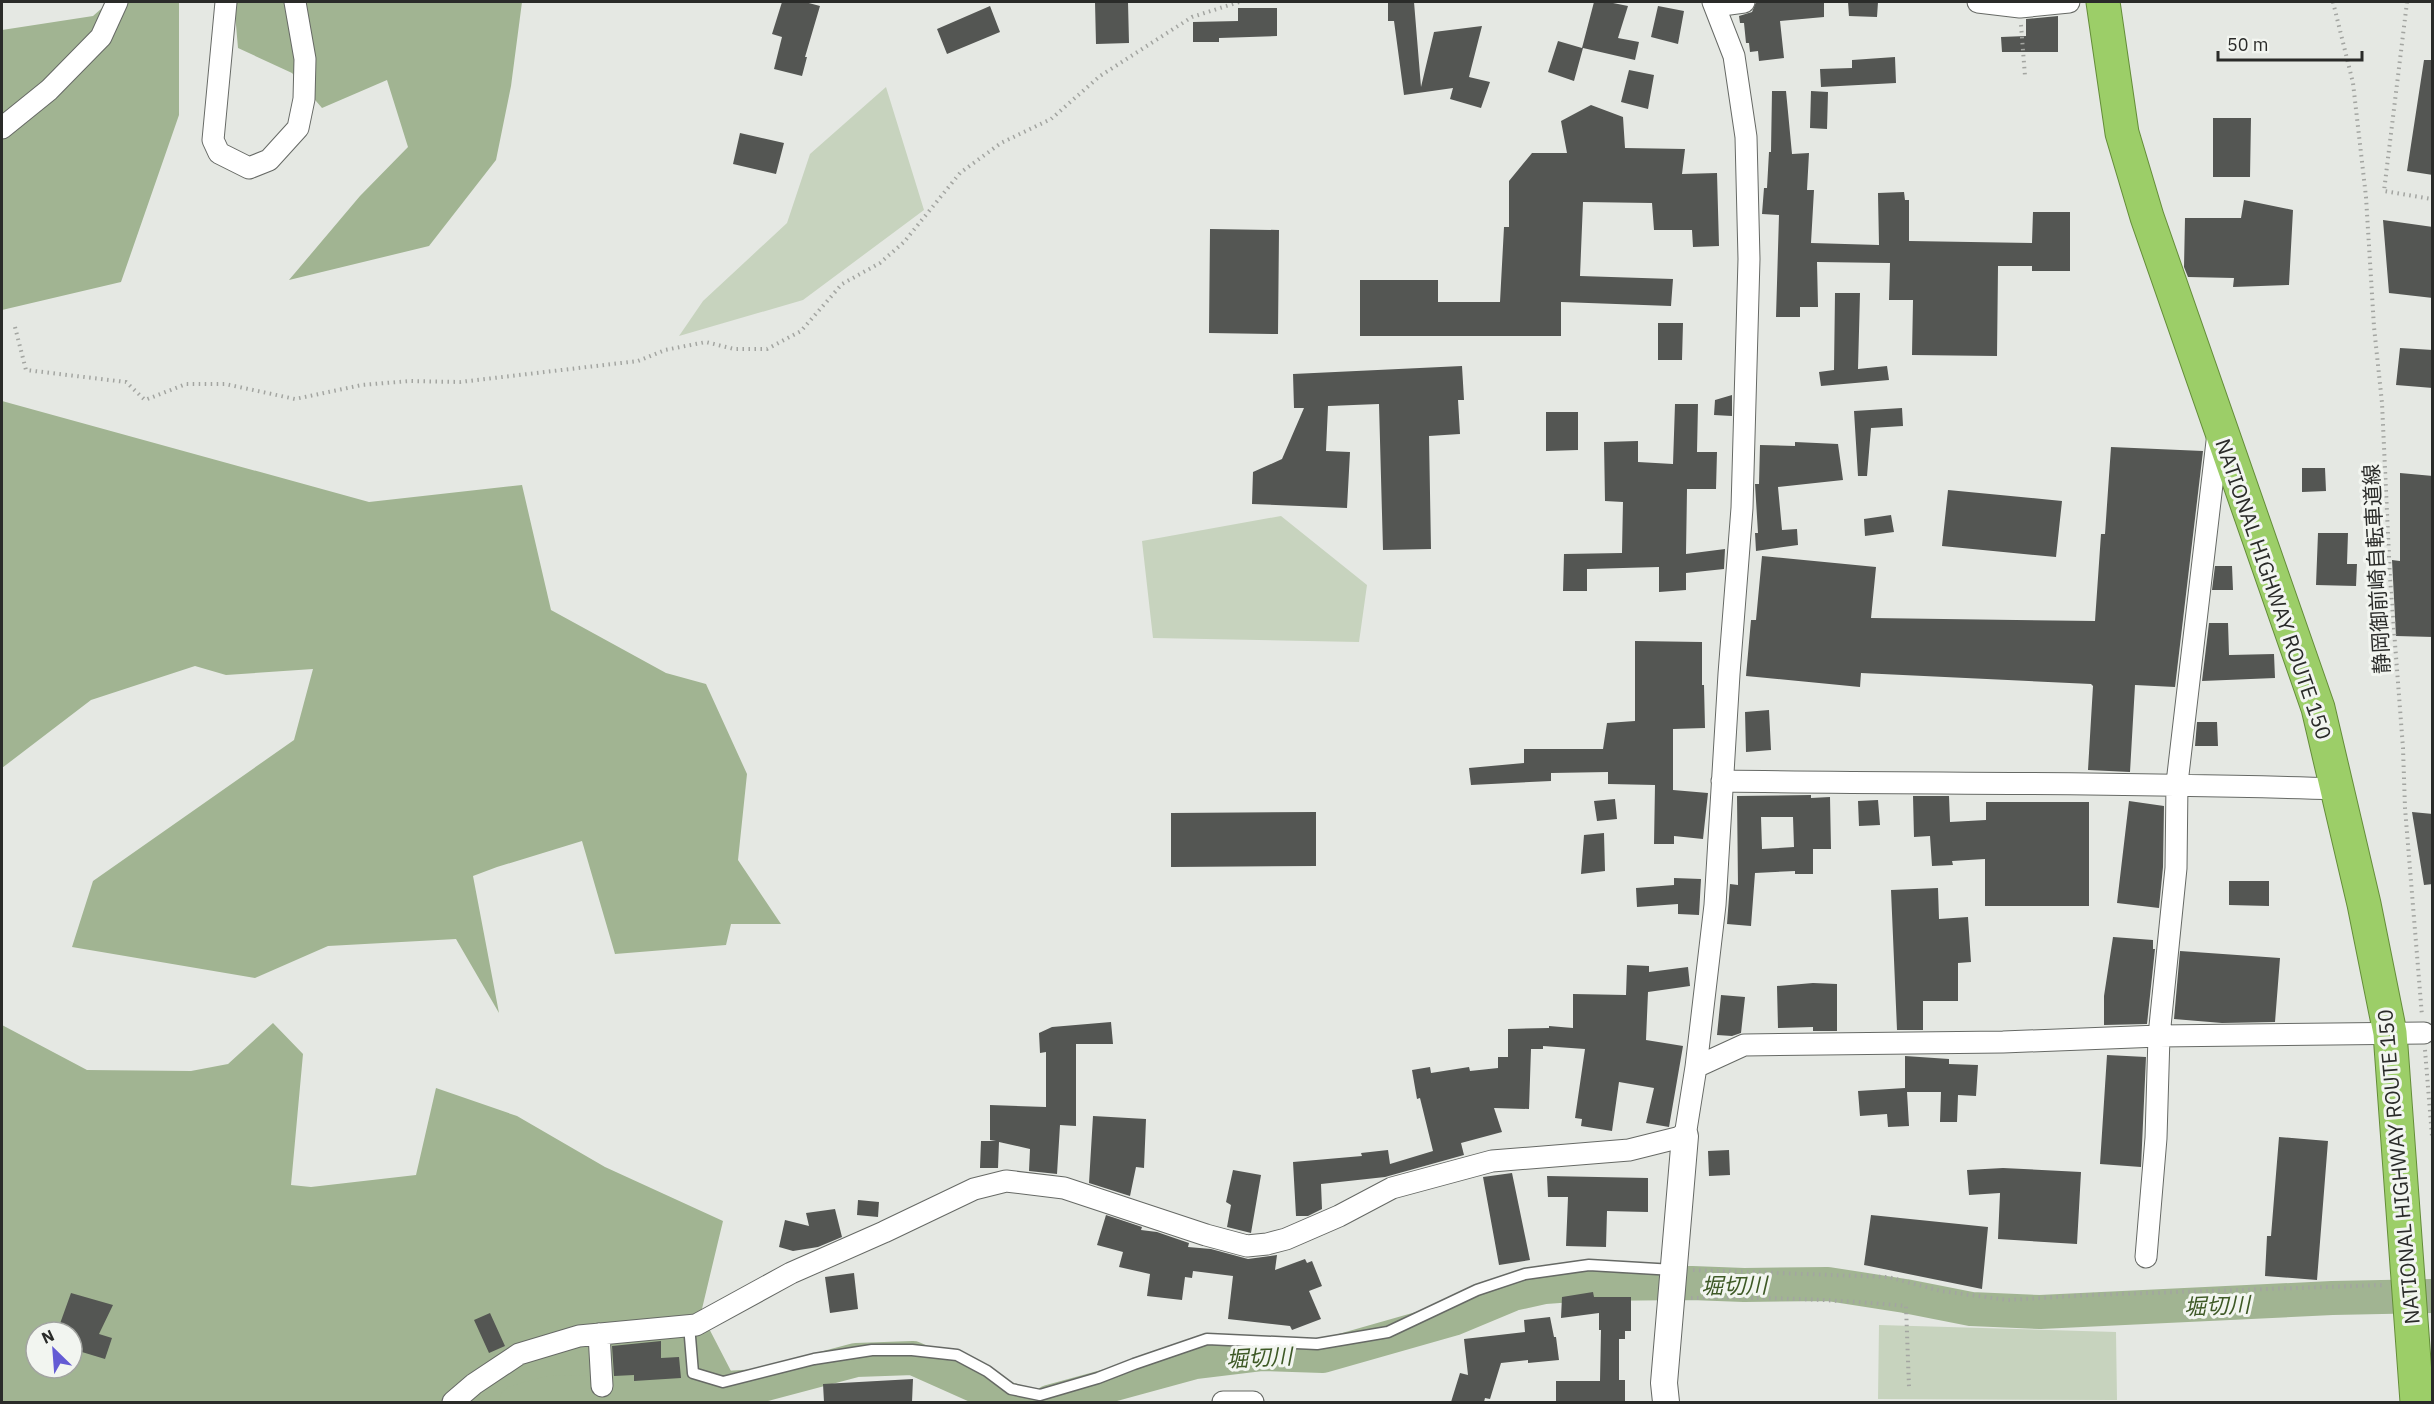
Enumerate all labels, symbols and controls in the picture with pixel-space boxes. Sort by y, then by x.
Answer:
scale bar [2218,24,2362,62]
text: 50 m [2227,33,2269,56]
street label: NATIONAL HIGHWAY ROUTE 150 [2209,435,2339,743]
street label: 静岡御前崎自転車道線 [2357,463,2395,675]
street label: NATIONAL HIGHWAY ROUTE 150 [2370,1008,2426,1326]
water label: 堀切川 [1701,1270,1769,1300]
water label: 堀切川 [2184,1289,2252,1321]
north arrow [24,1320,84,1380]
text: N [38,1325,57,1348]
water label: 堀切川 [1225,1341,1295,1373]

